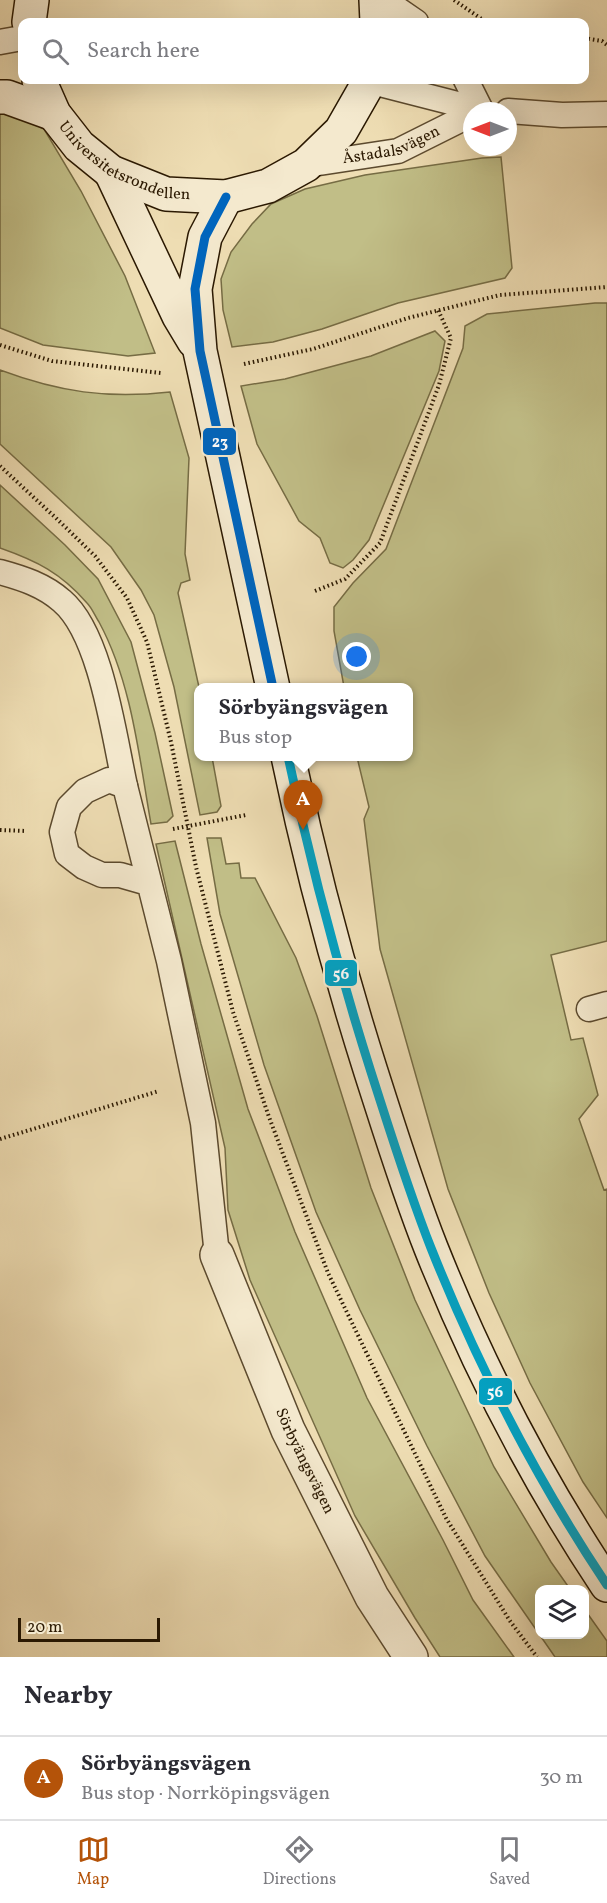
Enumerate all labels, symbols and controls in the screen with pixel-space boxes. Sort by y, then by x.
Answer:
search box [18,18,589,84]
icon: search [39,35,72,68]
text: Search here [87,36,200,67]
north arrow [463,102,517,156]
street label: Universitetsrondellen [53,117,191,206]
street label: Åstadalsvägen [341,121,444,170]
line badge: 23 [202,427,237,456]
text: 23 [212,432,228,454]
your location [342,642,371,671]
popup [194,683,413,761]
text: Sörbyängsvägen [218,693,389,724]
text: Bus stop [218,724,292,752]
pin: A [284,780,322,830]
line badge: 56 [324,959,358,987]
text: 56 [333,964,349,986]
line badge: 56 [478,1377,513,1406]
text: 56 [487,1382,503,1404]
street label: Sörbyängsvägen [269,1405,340,1518]
map controls [535,1585,589,1639]
button: layers [535,1585,589,1639]
scale bar [18,1615,160,1642]
text: 20 m [27,1617,62,1639]
text: Nearby [24,1678,113,1714]
text: Sörbyängsvägen [81,1749,251,1780]
text: A [36,1764,51,1792]
text: 30 m [539,1764,583,1792]
text: Bus stop · Norrköpingsvägen [81,1780,330,1808]
tab: Map [77,1833,110,1891]
tab: Directions [263,1833,336,1891]
tab: Saved [489,1833,530,1891]

